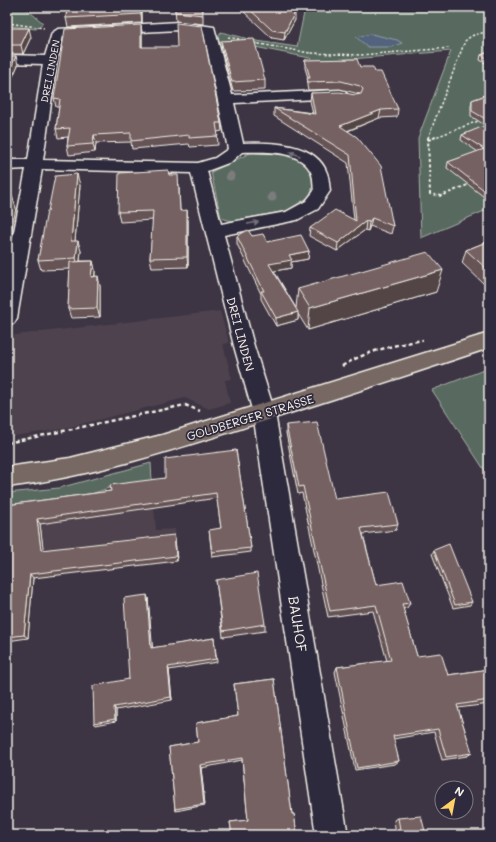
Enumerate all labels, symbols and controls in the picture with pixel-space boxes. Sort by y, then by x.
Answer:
street label: DREI LINDEN [37,38,63,104]
one-way arrow [289,150,301,157]
one-way arrow [247,220,259,226]
street label: DREI LINDEN [223,295,259,373]
street label: GOLDBERGER STRASSE [184,390,316,444]
street label: BAUHOF [284,595,312,654]
north arrow [434,780,474,820]
text: N [452,783,467,800]

